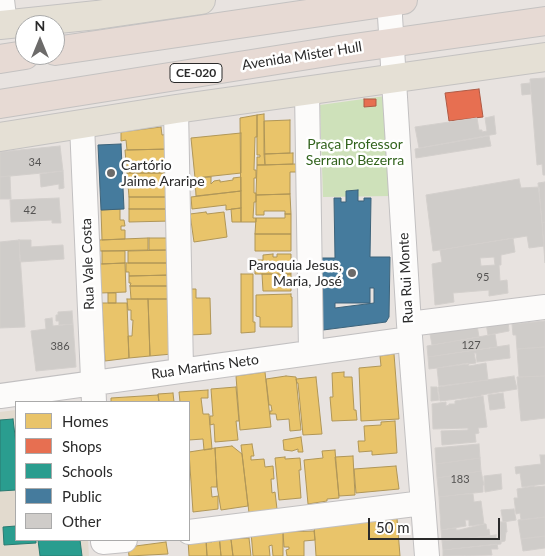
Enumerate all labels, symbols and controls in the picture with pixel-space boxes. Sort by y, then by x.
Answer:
north arrow [15,15,65,65]
text: N [35,17,45,34]
street label: Avenida Mister Hull [241,38,363,74]
road number: CE-020 [170,64,222,82]
park label: Praça Professor Serrano Bezerra [306,136,404,168]
house number: 34 [29,155,41,169]
place label: Cartório Jaime Araripe [121,157,205,190]
marker: Cartório Jaime Araripe [105,167,117,179]
house number: 42 [24,203,36,217]
street label: Rua Vale Costa [78,218,98,310]
street label: Rua Rui Monte [395,232,417,324]
place label: Paroquia Jesus, Maria, José [248,257,342,290]
marker: Paroquia Jesus, Maria, José [346,267,358,279]
house number: 95 [477,270,489,284]
house number: 127 [461,338,481,352]
house number: 386 [50,339,70,353]
street label: Rua Martins Neto [150,351,260,383]
legend [15,401,190,541]
text: Homes [62,412,108,430]
text: Shops [62,437,102,455]
text: Schools [62,462,113,480]
house number: 183 [450,472,470,486]
text: Public [62,487,102,505]
scale bar [370,508,502,540]
text: Other [62,512,101,530]
text: 50 m [376,518,410,536]

